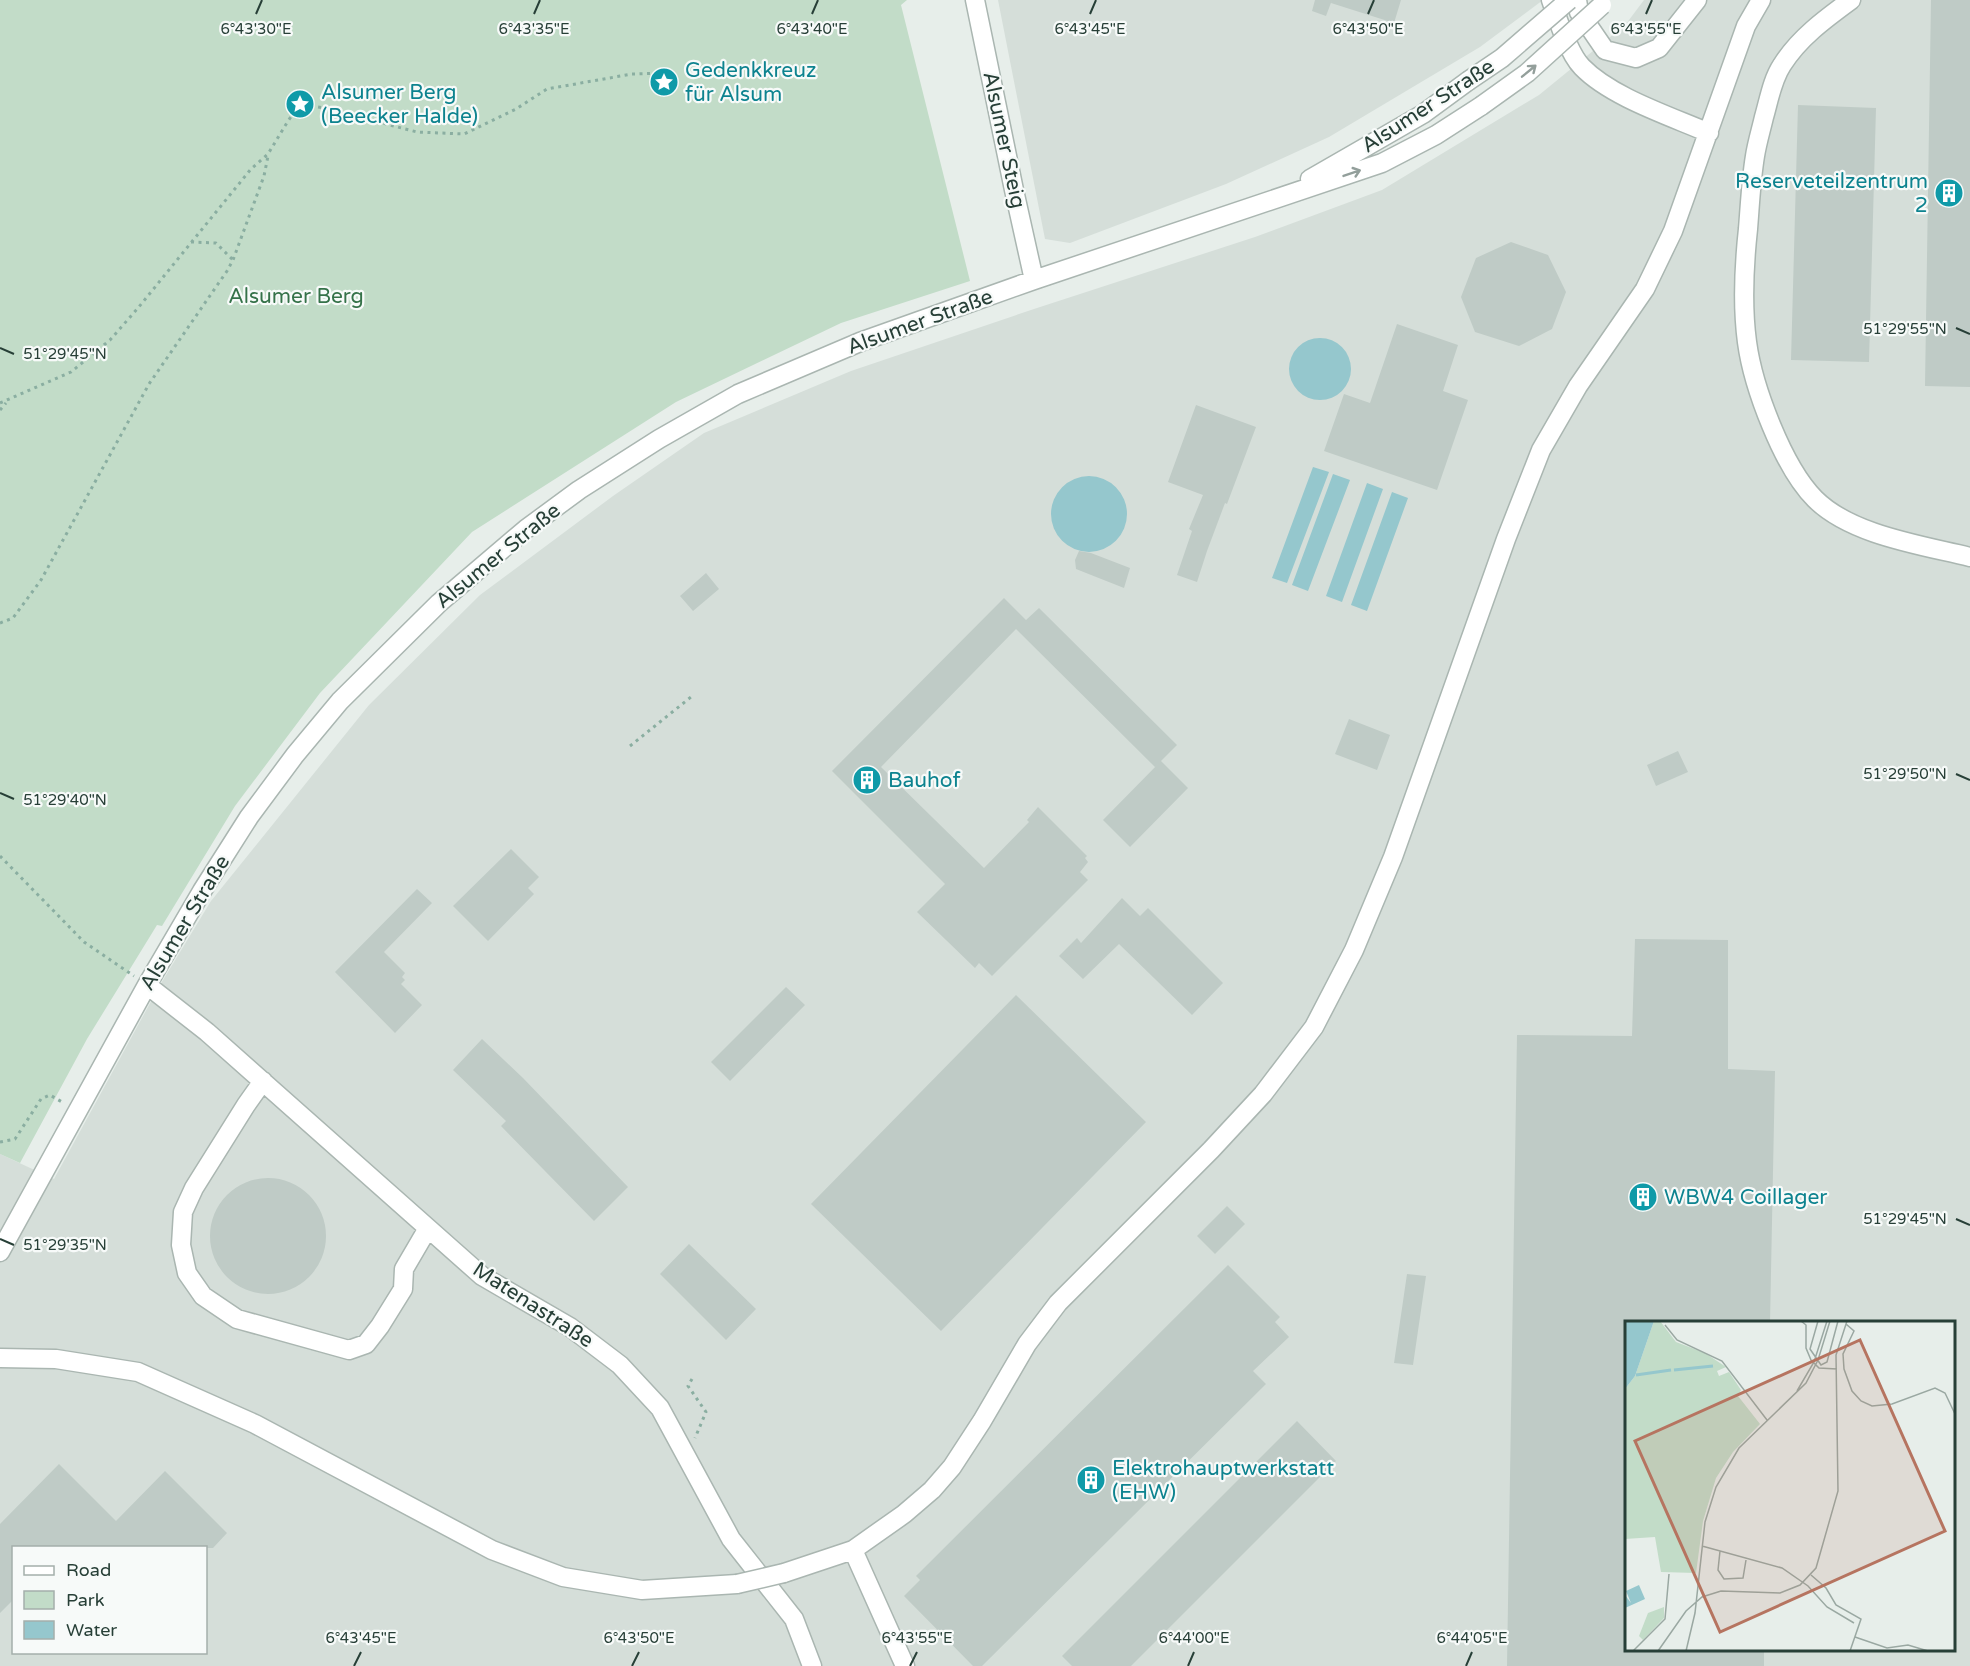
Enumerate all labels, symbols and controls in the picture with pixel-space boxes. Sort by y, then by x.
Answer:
text: 6°43'30"E [220,20,292,38]
text: 6°43'35"E [498,20,570,38]
text: 6°43'40"E [776,20,848,38]
text: 6°43'45"E [1054,20,1126,38]
text: 6°43'50"E [1332,20,1404,38]
text: 6°43'55"E [1610,20,1682,38]
street label: Alsumer Straße [1357,54,1499,158]
place label: Gedenkkreuz für Alsum [685,58,816,107]
one-way arrow [1520,65,1536,78]
place icon: Gedenkkreuz für Alsum [648,66,680,98]
street label: Alsumer Steig [977,69,1031,211]
place label: Alsumer Berg (Beecker Halde) [321,80,478,129]
place icon: Alsumer Berg (Beecker Halde) [284,88,316,120]
one-way arrow [1343,167,1362,178]
place label: Reserveteilzentrum 2 [1735,169,1928,218]
building icon: Reserveteilzentrum 2 [1933,177,1965,209]
park label: Alsumer Berg [228,284,364,309]
street label: Alsumer Straße [844,284,996,360]
text: 51°29'55"N [1863,320,1947,338]
text: 51°29'45"N [23,345,107,363]
street label: Alsumer Straße [431,498,566,614]
building icon: Bauhof [851,764,883,796]
text: 51°29'50"N [1863,765,1947,783]
place label: Bauhof [888,768,961,793]
text: 51°29'40"N [23,791,107,809]
street label: Alsumer Straße [135,851,235,995]
building icon: WBW4 Coillager [1627,1181,1659,1213]
place label: WBW4 Coillager [1664,1185,1827,1210]
text: 51°29'45"N [1863,1210,1947,1228]
text: 51°29'35"N [23,1236,107,1254]
street label: Matenastraße [468,1257,598,1353]
inset map [1625,1321,1955,1651]
place label: Elektrohauptwerkstatt (EHW) [1112,1456,1334,1505]
building icon: Elektrohauptwerkstatt (EHW) [1075,1464,1107,1496]
legend [12,1546,207,1654]
text: Road [66,1559,111,1581]
text: Park [66,1589,105,1611]
text: Water [66,1619,117,1641]
text: 6°43'45"E [325,1629,397,1647]
text: 6°43'50"E [603,1629,675,1647]
text: 6°43'55"E [881,1629,953,1647]
text: 6°44'00"E [1158,1629,1230,1647]
text: 6°44'05"E [1436,1629,1508,1647]

